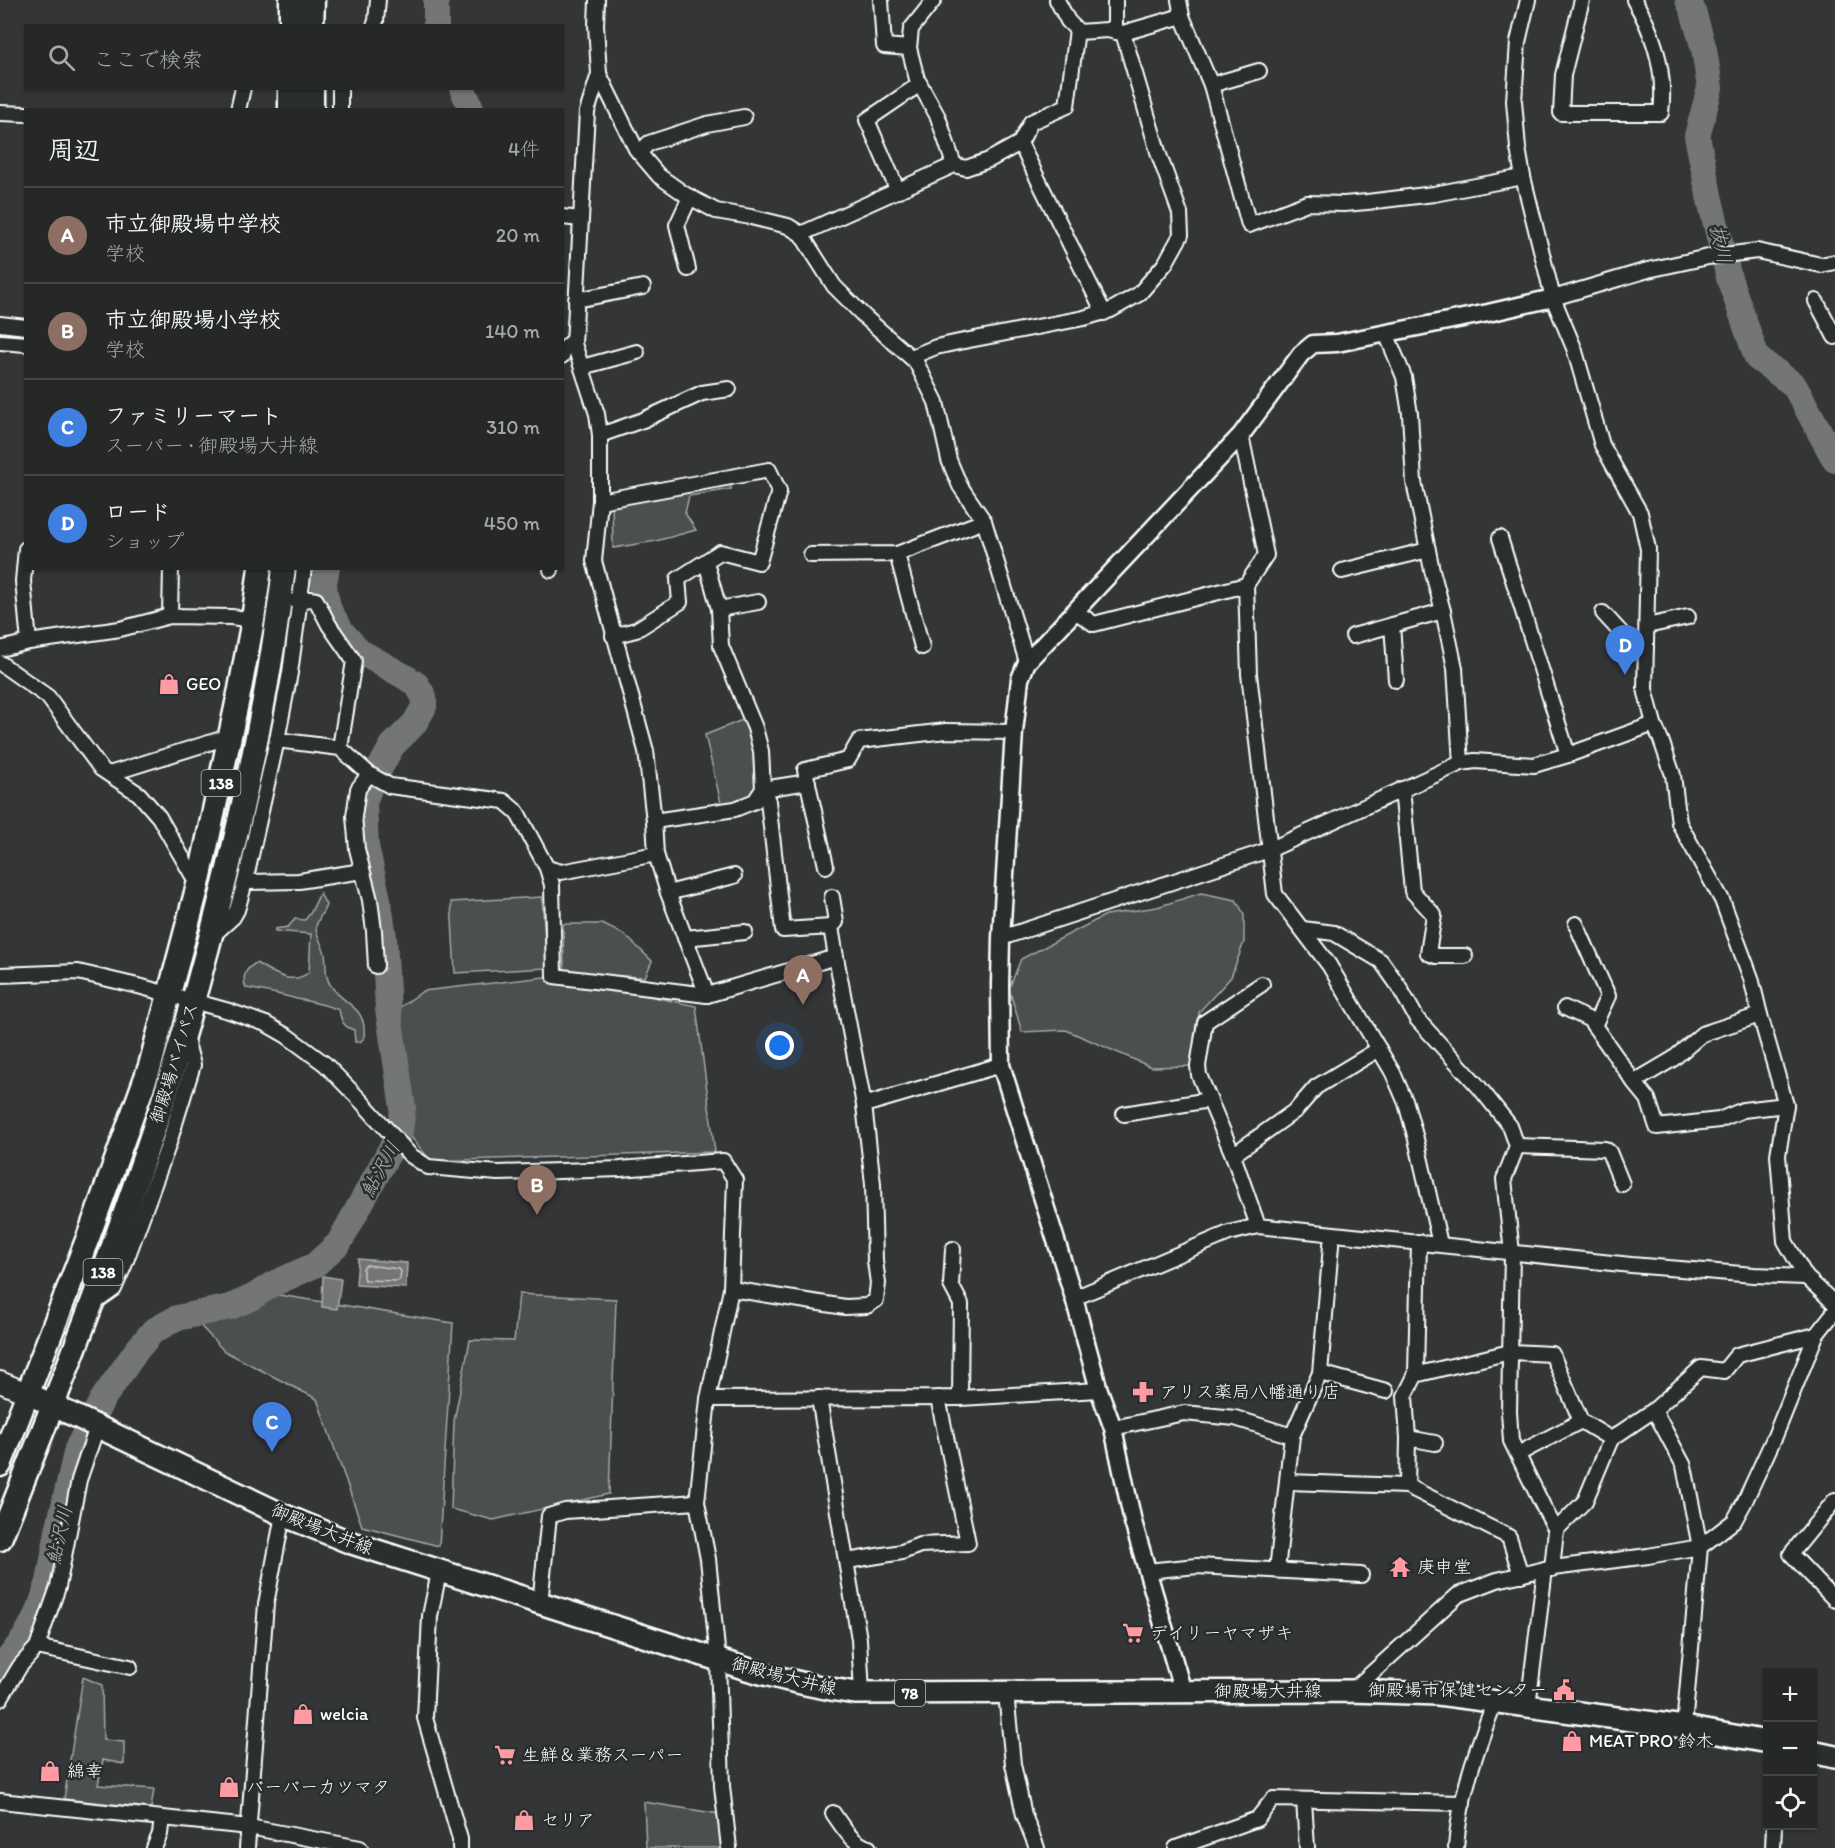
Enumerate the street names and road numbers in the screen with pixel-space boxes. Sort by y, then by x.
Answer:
road number: 138 [202,770,240,796]
street label: 御殿場バイパス [145,1000,203,1126]
road number: 138 [84,1259,122,1285]
street label: 御殿場大井線 [268,1499,376,1559]
street label: 御殿場大井線 [729,1652,839,1700]
road number: 78 [895,1680,925,1706]
street label: 御殿場大井線 [1214,1680,1322,1702]

